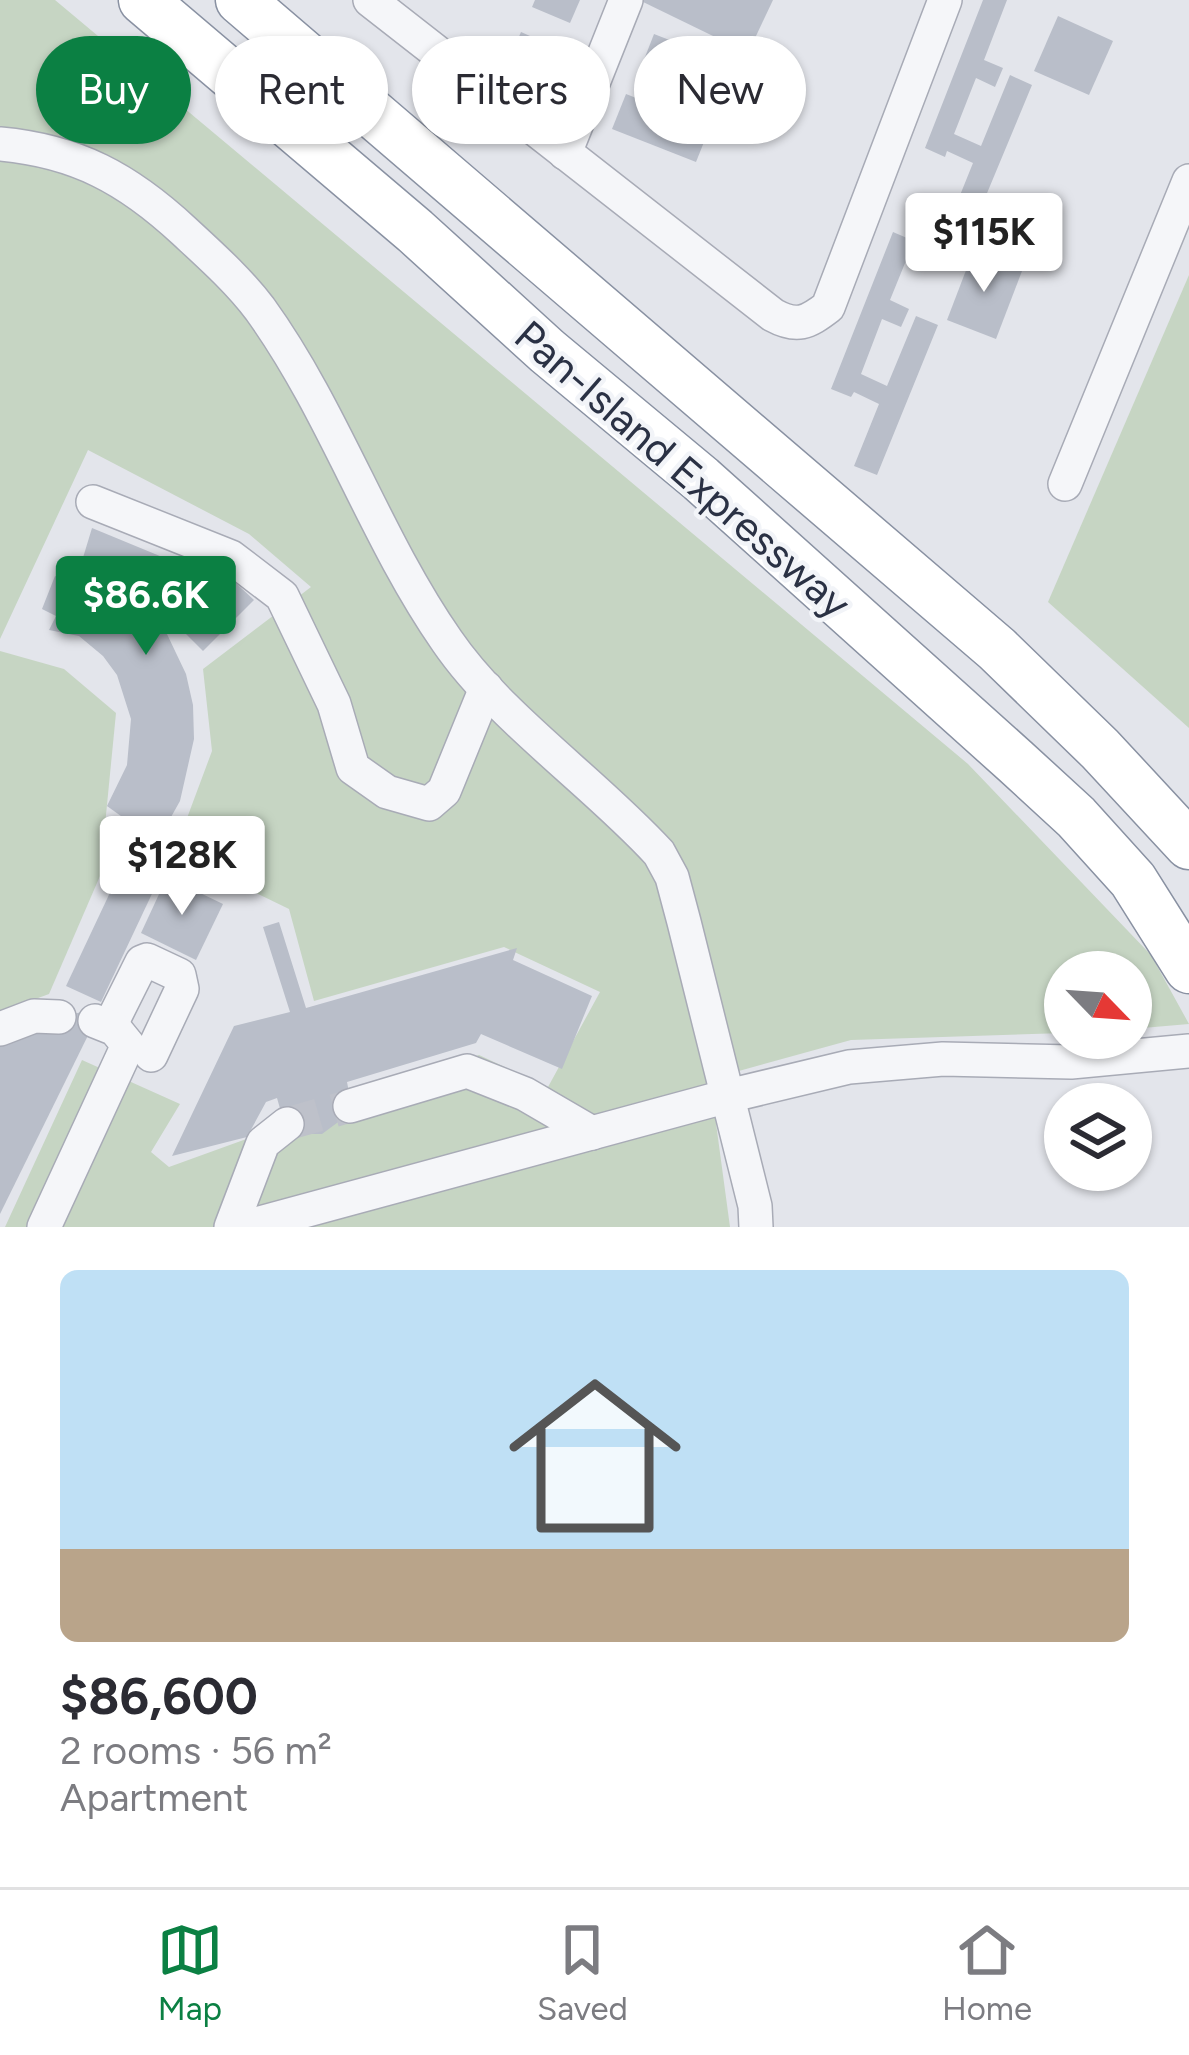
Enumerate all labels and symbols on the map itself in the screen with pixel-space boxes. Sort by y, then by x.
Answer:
pin: $115K [900,193,1068,295]
street label: Pan-Island Expressway [504,310,861,629]
pin: $86.6K [48,556,244,658]
pin: $128K [98,816,266,918]
north arrow [1044,951,1152,1059]

